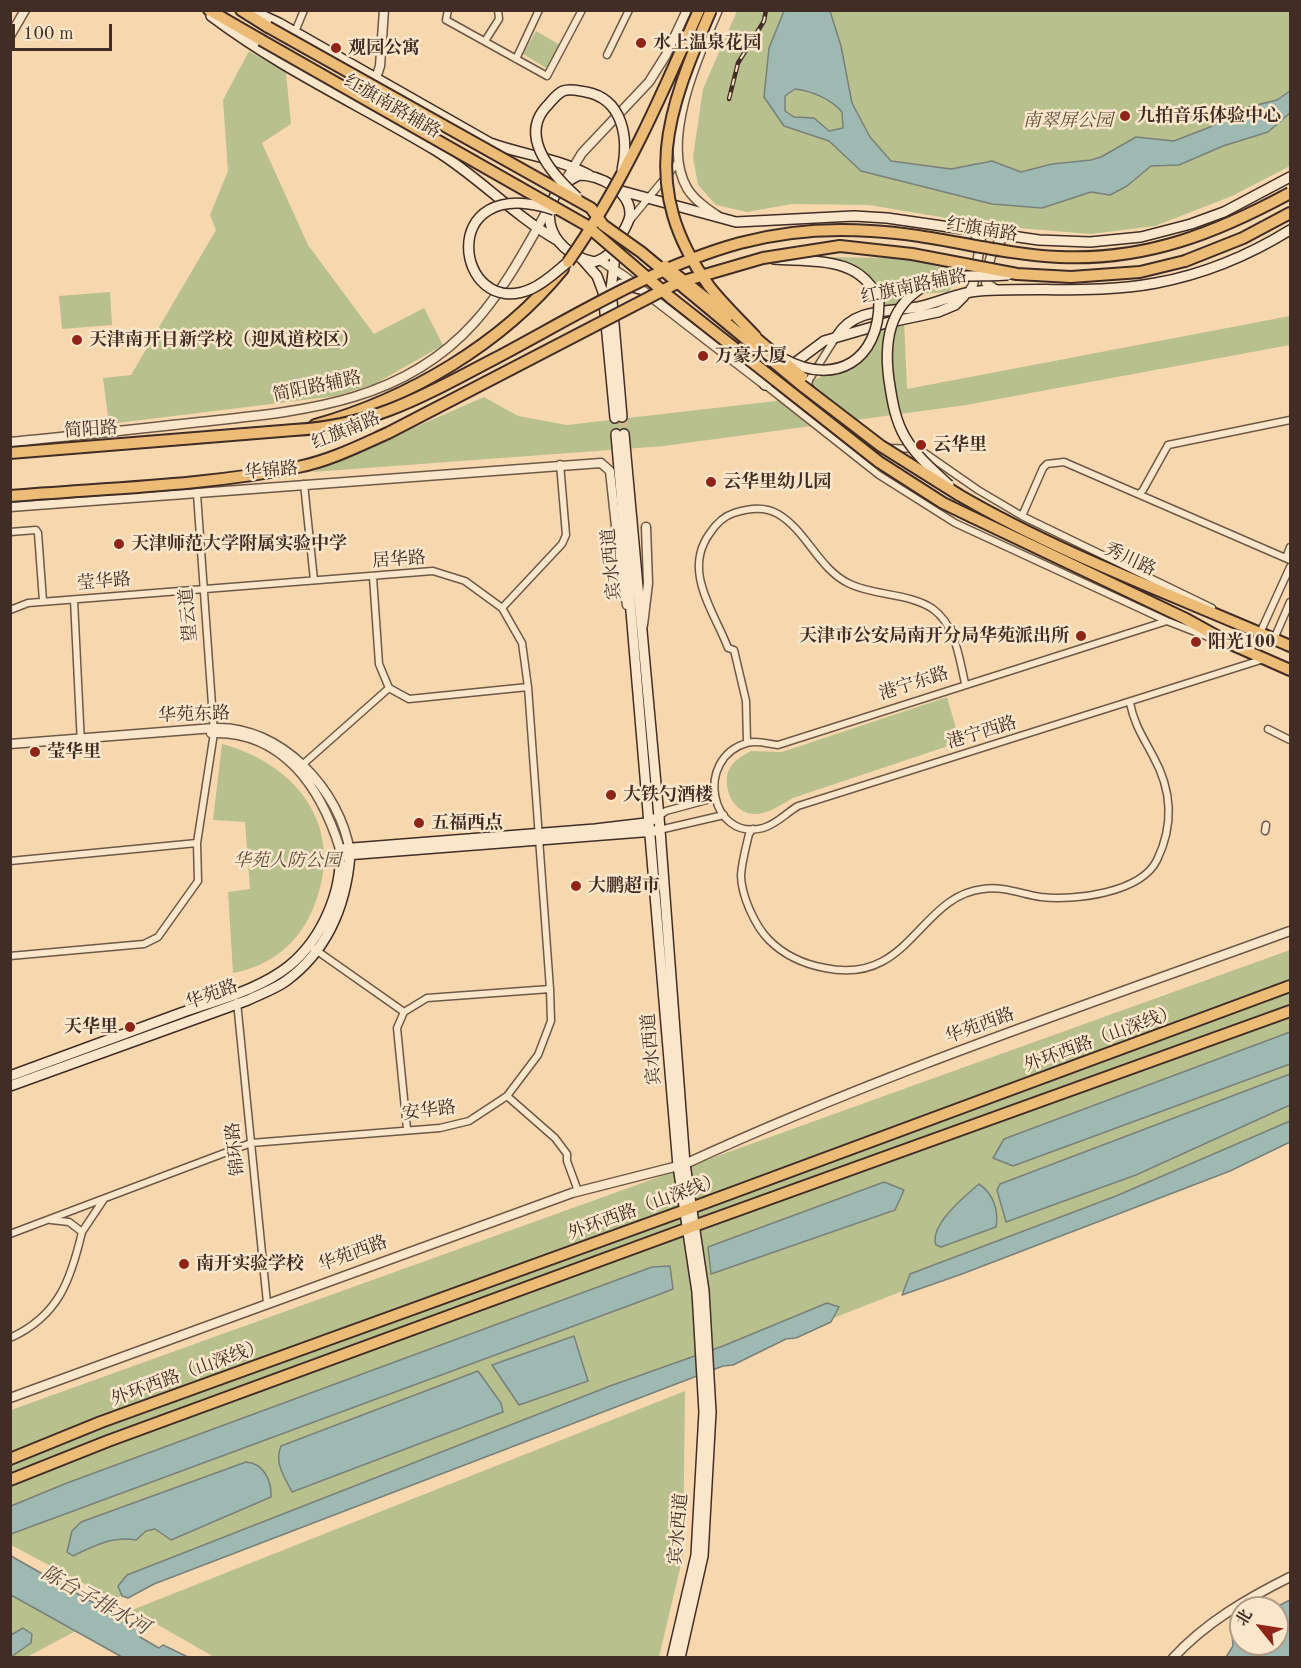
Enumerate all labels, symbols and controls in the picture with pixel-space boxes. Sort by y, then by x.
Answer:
scale bar [15,12,116,50]
text: 100 m [23,25,74,43]
place label: 水上温泉花园 [653,32,761,54]
marker: 水上温泉花园 [634,36,648,50]
place label: 观园公寓 [348,37,420,59]
marker: 观园公寓 [329,41,343,55]
street label: 红旗南路辅路 [340,71,444,143]
place label: 九拍音乐体验中心 [1137,105,1281,127]
marker: 九拍音乐体验中心 [1118,109,1132,123]
park label: 南翠屏公园 [1023,110,1113,132]
street label: 红旗南路 [945,214,1019,246]
street label: 红旗南路辅路 [859,265,969,309]
place label: 天津南开日新学校（迎风道校区） [89,329,359,351]
marker: 天津南开日新学校（迎风道校区） [70,333,84,347]
place label: 万豪大厦 [715,345,787,367]
marker: 万豪大厦 [696,349,710,363]
street label: 简阳路辅路 [271,367,363,407]
street label: 红旗南路 [309,408,383,454]
street label: 简阳路 [63,417,119,443]
place label: 云华里 [933,434,987,456]
marker: 云华里 [914,438,928,452]
street label: 华锦路 [243,458,299,484]
place label: 云华里幼儿园 [723,471,831,493]
marker: 云华里幼儿园 [704,475,718,489]
street label: 宾水西道 [598,527,626,601]
place label: 天津师范大学附属实验中学 [131,533,347,555]
marker: 天津师范大学附属实验中学 [112,537,126,551]
street label: 秀川路 [1101,539,1159,581]
street label: 居华路 [371,547,427,573]
street label: 莹华路 [76,569,132,595]
street label: 望云道 [176,587,202,643]
place label: 天津市公安局南开分局华苑派出所 [799,625,1069,647]
marker: 天津市公安局南开分局华苑派出所 [1074,629,1088,643]
place label: 阳光100 [1208,631,1275,653]
marker: 阳光100 [1189,635,1203,649]
street label: 港宁东路 [876,663,952,705]
street label: 华苑东路 [158,703,230,727]
street label: 港宁西路 [944,712,1020,754]
place label: 莹华里 [47,741,101,763]
marker: 莹华里 [28,745,42,759]
place label: 大铁勺酒楼 [623,784,713,806]
marker: 大铁勺酒楼 [604,788,618,802]
place label: 五福西点 [431,812,503,834]
marker: 五福西点 [412,816,426,830]
park label: 华苑人防公园 [233,850,341,872]
place label: 大鹏超市 [588,875,660,897]
marker: 大鹏超市 [569,879,583,893]
street label: 华苑路 [183,976,241,1014]
street label: 外环西路（山深线） [1021,1001,1181,1077]
street label: 华苑西路 [942,1004,1018,1048]
street label: 宾水西道 [638,1012,666,1086]
place label: 天华里 [64,1016,118,1038]
marker: 天华里 [123,1020,137,1034]
street label: 安华路 [401,1097,457,1125]
street label: 锦环路 [222,1121,250,1177]
street label: 外环西路（山深线） [565,1169,725,1245]
street label: 华苑西路 [315,1232,391,1276]
place label: 南开实验学校 [196,1253,304,1275]
marker: 南开实验学校 [177,1257,191,1271]
street label: 外环西路（山深线） [108,1335,268,1411]
street label: 宾水西道 [665,1492,693,1566]
water label: 陈台子排水河 [37,1561,153,1641]
north arrow [1229,1596,1289,1656]
text: 北 [1234,1607,1256,1629]

